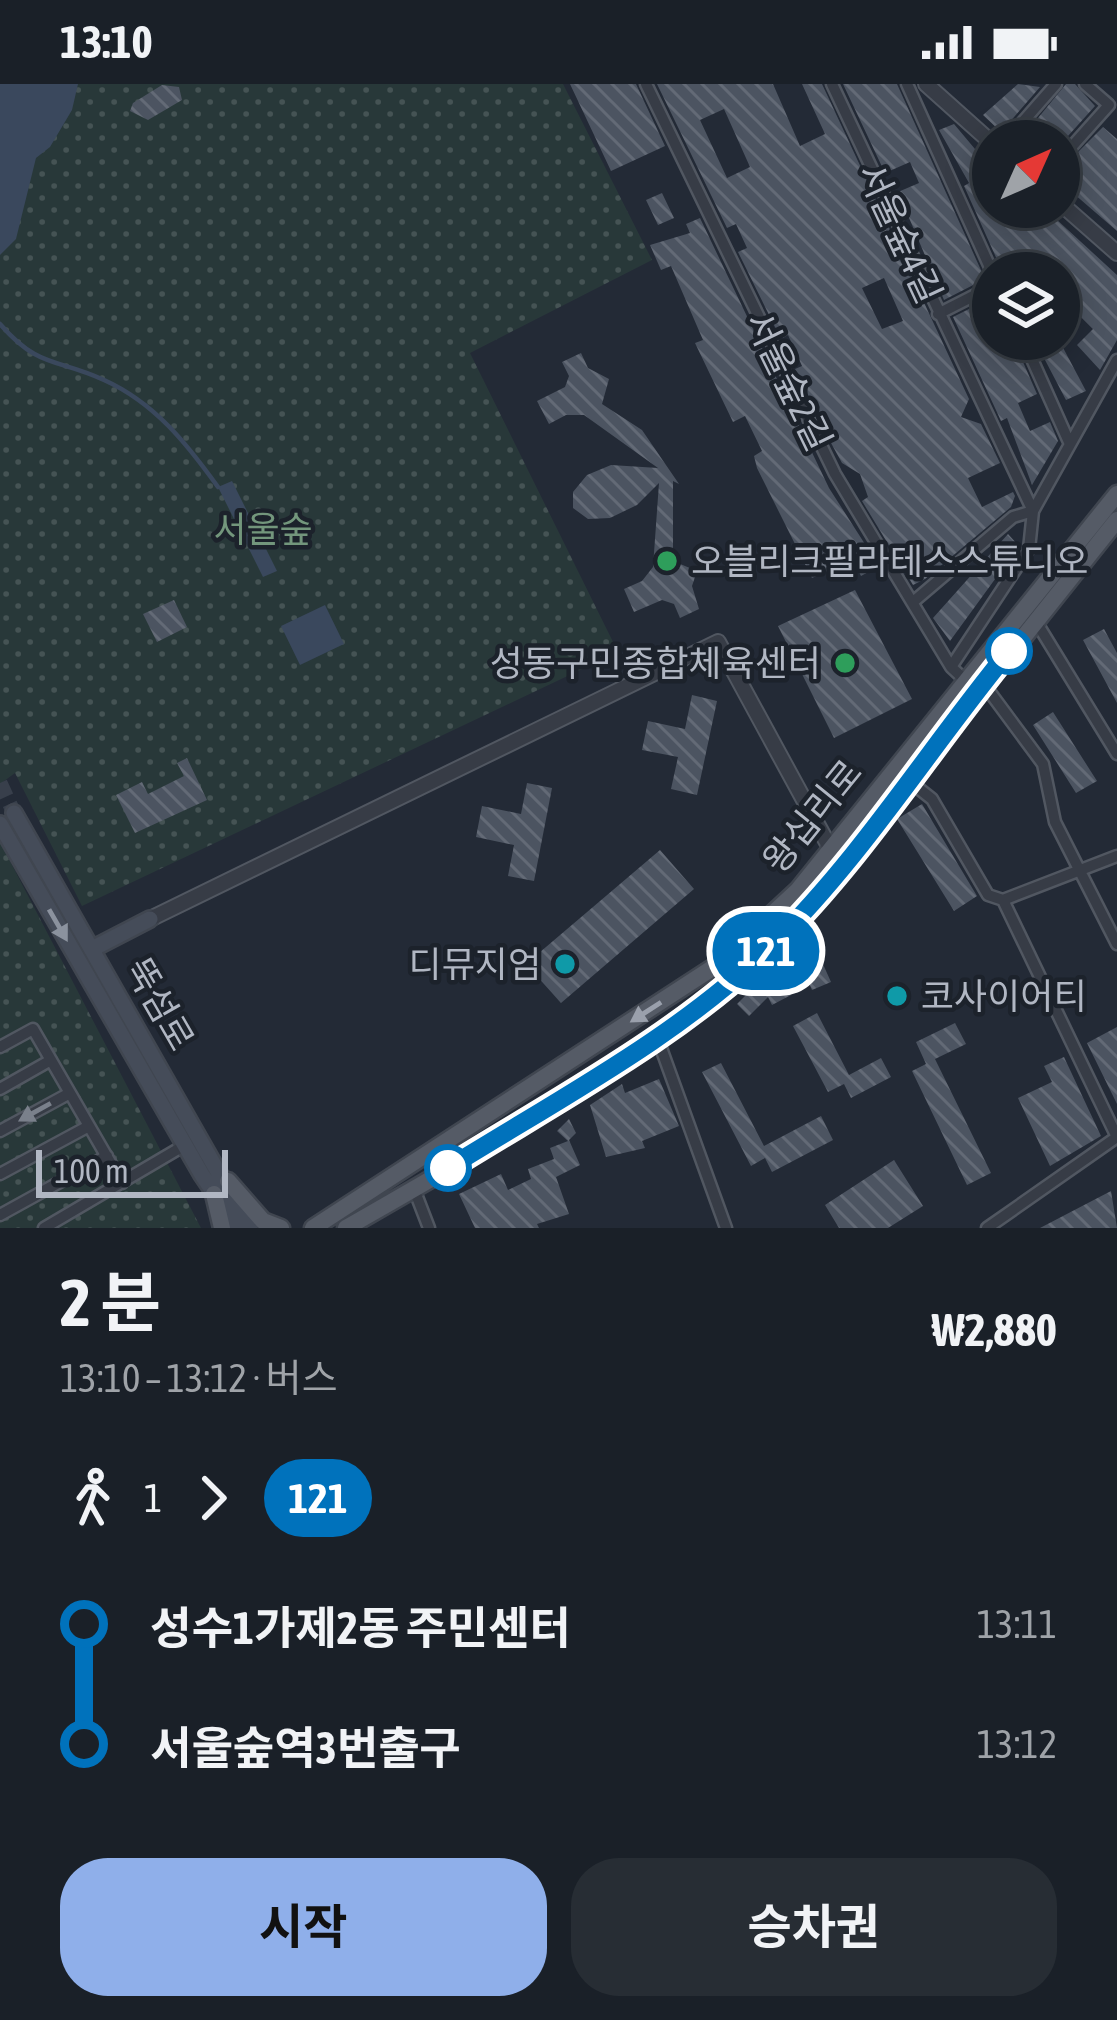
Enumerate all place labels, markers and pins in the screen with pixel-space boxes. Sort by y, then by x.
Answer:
place label: 오블리크필라테스스튜디오 [691,540,1088,582]
marker: 오블리크필라테스스튜디오 [654,548,680,574]
unlabelled marker [987,629,1031,673]
place label: 성동구민종합체육센터 [490,642,821,684]
marker: 성동구민종합체육센터 [832,650,858,676]
place label: 디뮤지엄 [409,943,541,985]
marker: 디뮤지엄 [552,951,578,977]
place label: 코사이어티 [921,975,1087,1017]
marker: 코사이어티 [884,983,910,1009]
unlabelled marker [426,1146,470,1190]

